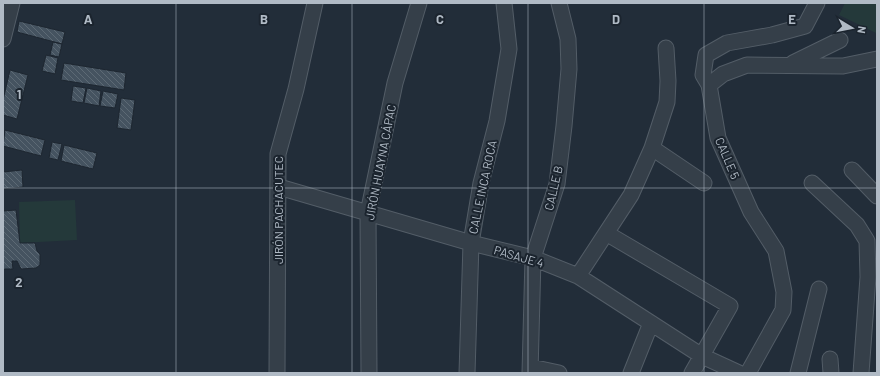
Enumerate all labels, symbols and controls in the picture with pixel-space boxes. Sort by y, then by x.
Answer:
north arrow [832,8,872,48]
text: A [84,11,93,27]
text: B [260,11,268,27]
text: C [436,11,444,27]
text: D [612,11,620,27]
text: E [788,11,796,27]
text: N [855,25,869,35]
text: 1 [17,86,21,102]
street label: JIRÓN HUAYNA CÁPAC [362,103,398,221]
street label: CALLE 5 [713,135,743,181]
street label: CALLE INCA ROCA [465,139,499,235]
street label: JIRÓN PACHACUTEC [271,156,285,264]
street label: CALLE B [541,164,565,212]
street label: PASAJE 4 [492,242,546,270]
text: 2 [15,274,23,290]

